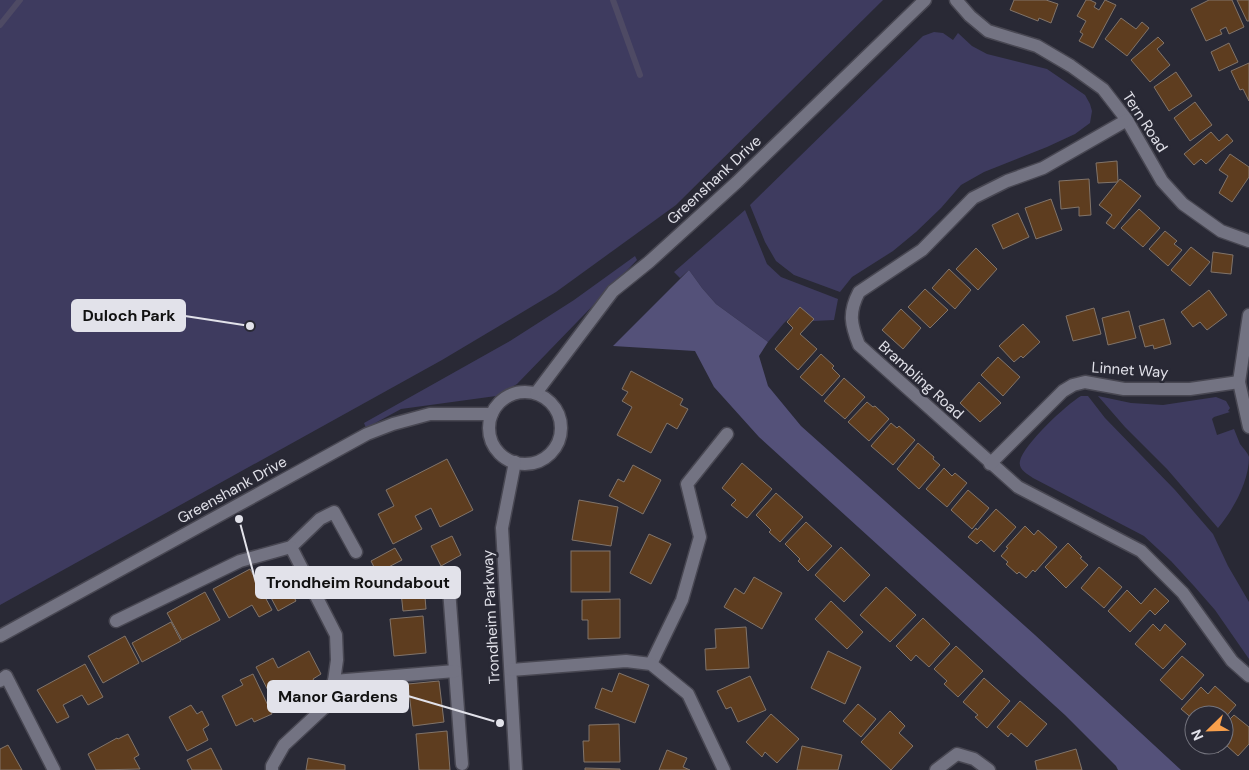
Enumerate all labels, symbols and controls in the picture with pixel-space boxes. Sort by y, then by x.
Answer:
street label: Tern Road [1118,88,1172,156]
street label: Greenshank Drive [662,131,766,229]
callout: Duloch Park [72,300,185,331]
text: Duloch Park [82,305,176,326]
street label: Brambling Road [874,336,968,424]
street label: Linnet Way [1091,357,1170,383]
street label: Greenshank Drive [174,452,290,528]
street label: Trondheim Parkway [477,548,505,685]
callout: Trondheim Roundabout [256,567,460,598]
text: Trondheim Roundabout [266,572,450,593]
callout: Manor Gardens [268,681,408,712]
text: Manor Gardens [278,686,398,707]
north arrow [1184,705,1234,755]
text: N [1187,727,1207,743]

